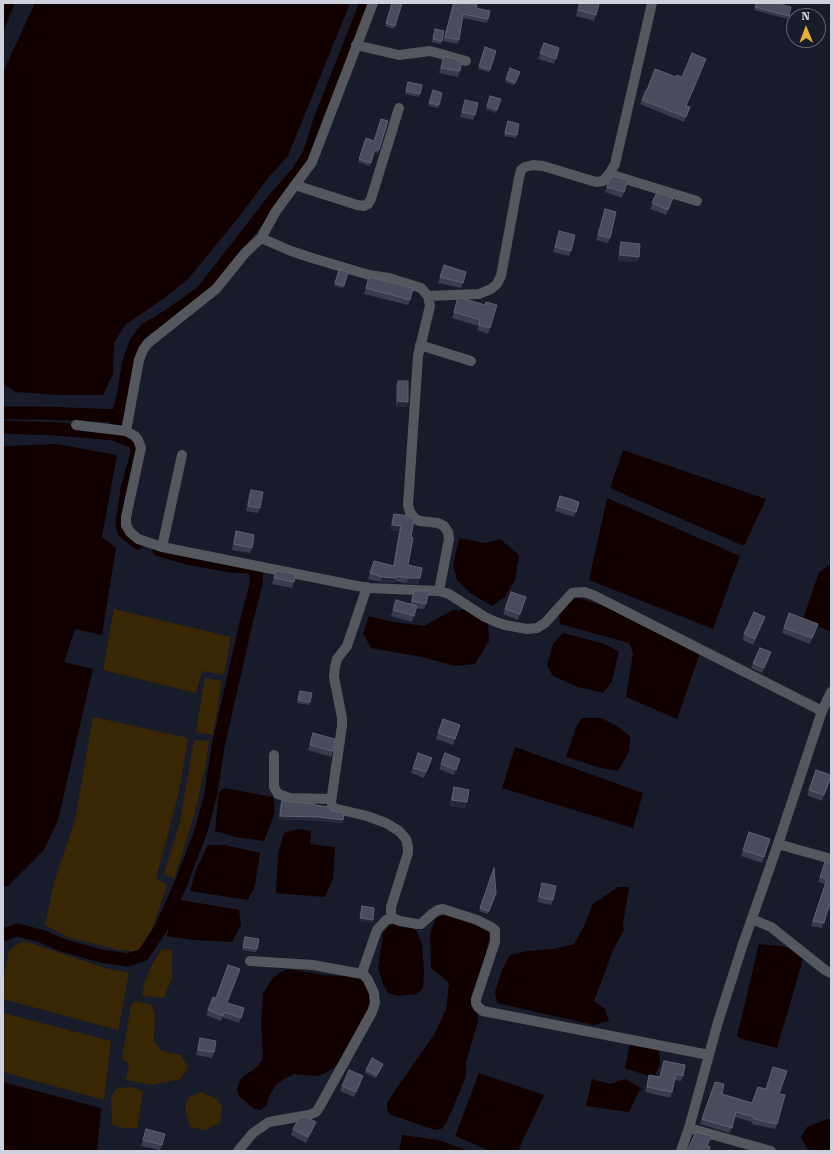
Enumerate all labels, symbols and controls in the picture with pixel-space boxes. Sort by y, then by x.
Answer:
north arrow [786,8,826,48]
text: N [801,10,810,23]

